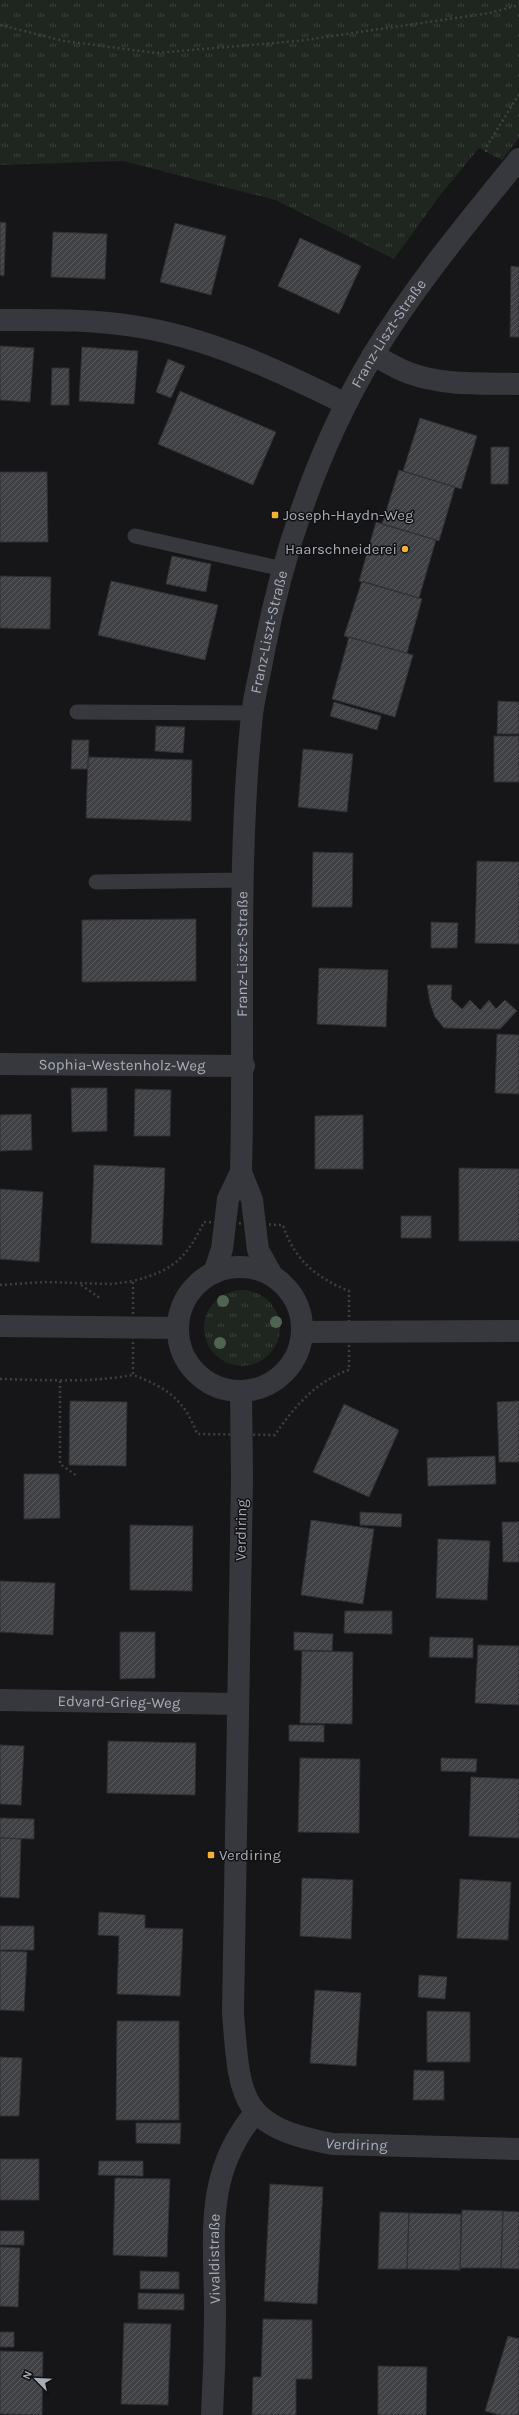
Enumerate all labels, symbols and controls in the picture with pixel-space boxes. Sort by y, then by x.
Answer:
street label: Franz-Liszt-Straße [347,276,430,391]
place label: Joseph-Haydn-Weg [283,506,414,524]
marker: Joseph-Haydn-Weg [270,510,280,520]
place label: Haarschneiderei [285,540,397,558]
marker: Haarschneiderei [400,544,410,554]
street label: Franz-Liszt-Straße [247,569,291,695]
street label: Franz-Liszt-Straße [233,891,251,1017]
street label: Sophia-Westenholz-Weg [38,1055,206,1075]
street label: Verdiring [231,1498,251,1561]
street label: Edvard-Grieg-Weg [57,1692,181,1712]
place label: Verdiring [219,1846,281,1864]
marker: Verdiring [206,1850,216,1860]
street label: Verdiring [324,2134,388,2154]
street label: Vivaldistraße [205,2213,224,2304]
north arrow [16,2359,56,2399]
text: N [20,2369,35,2381]

